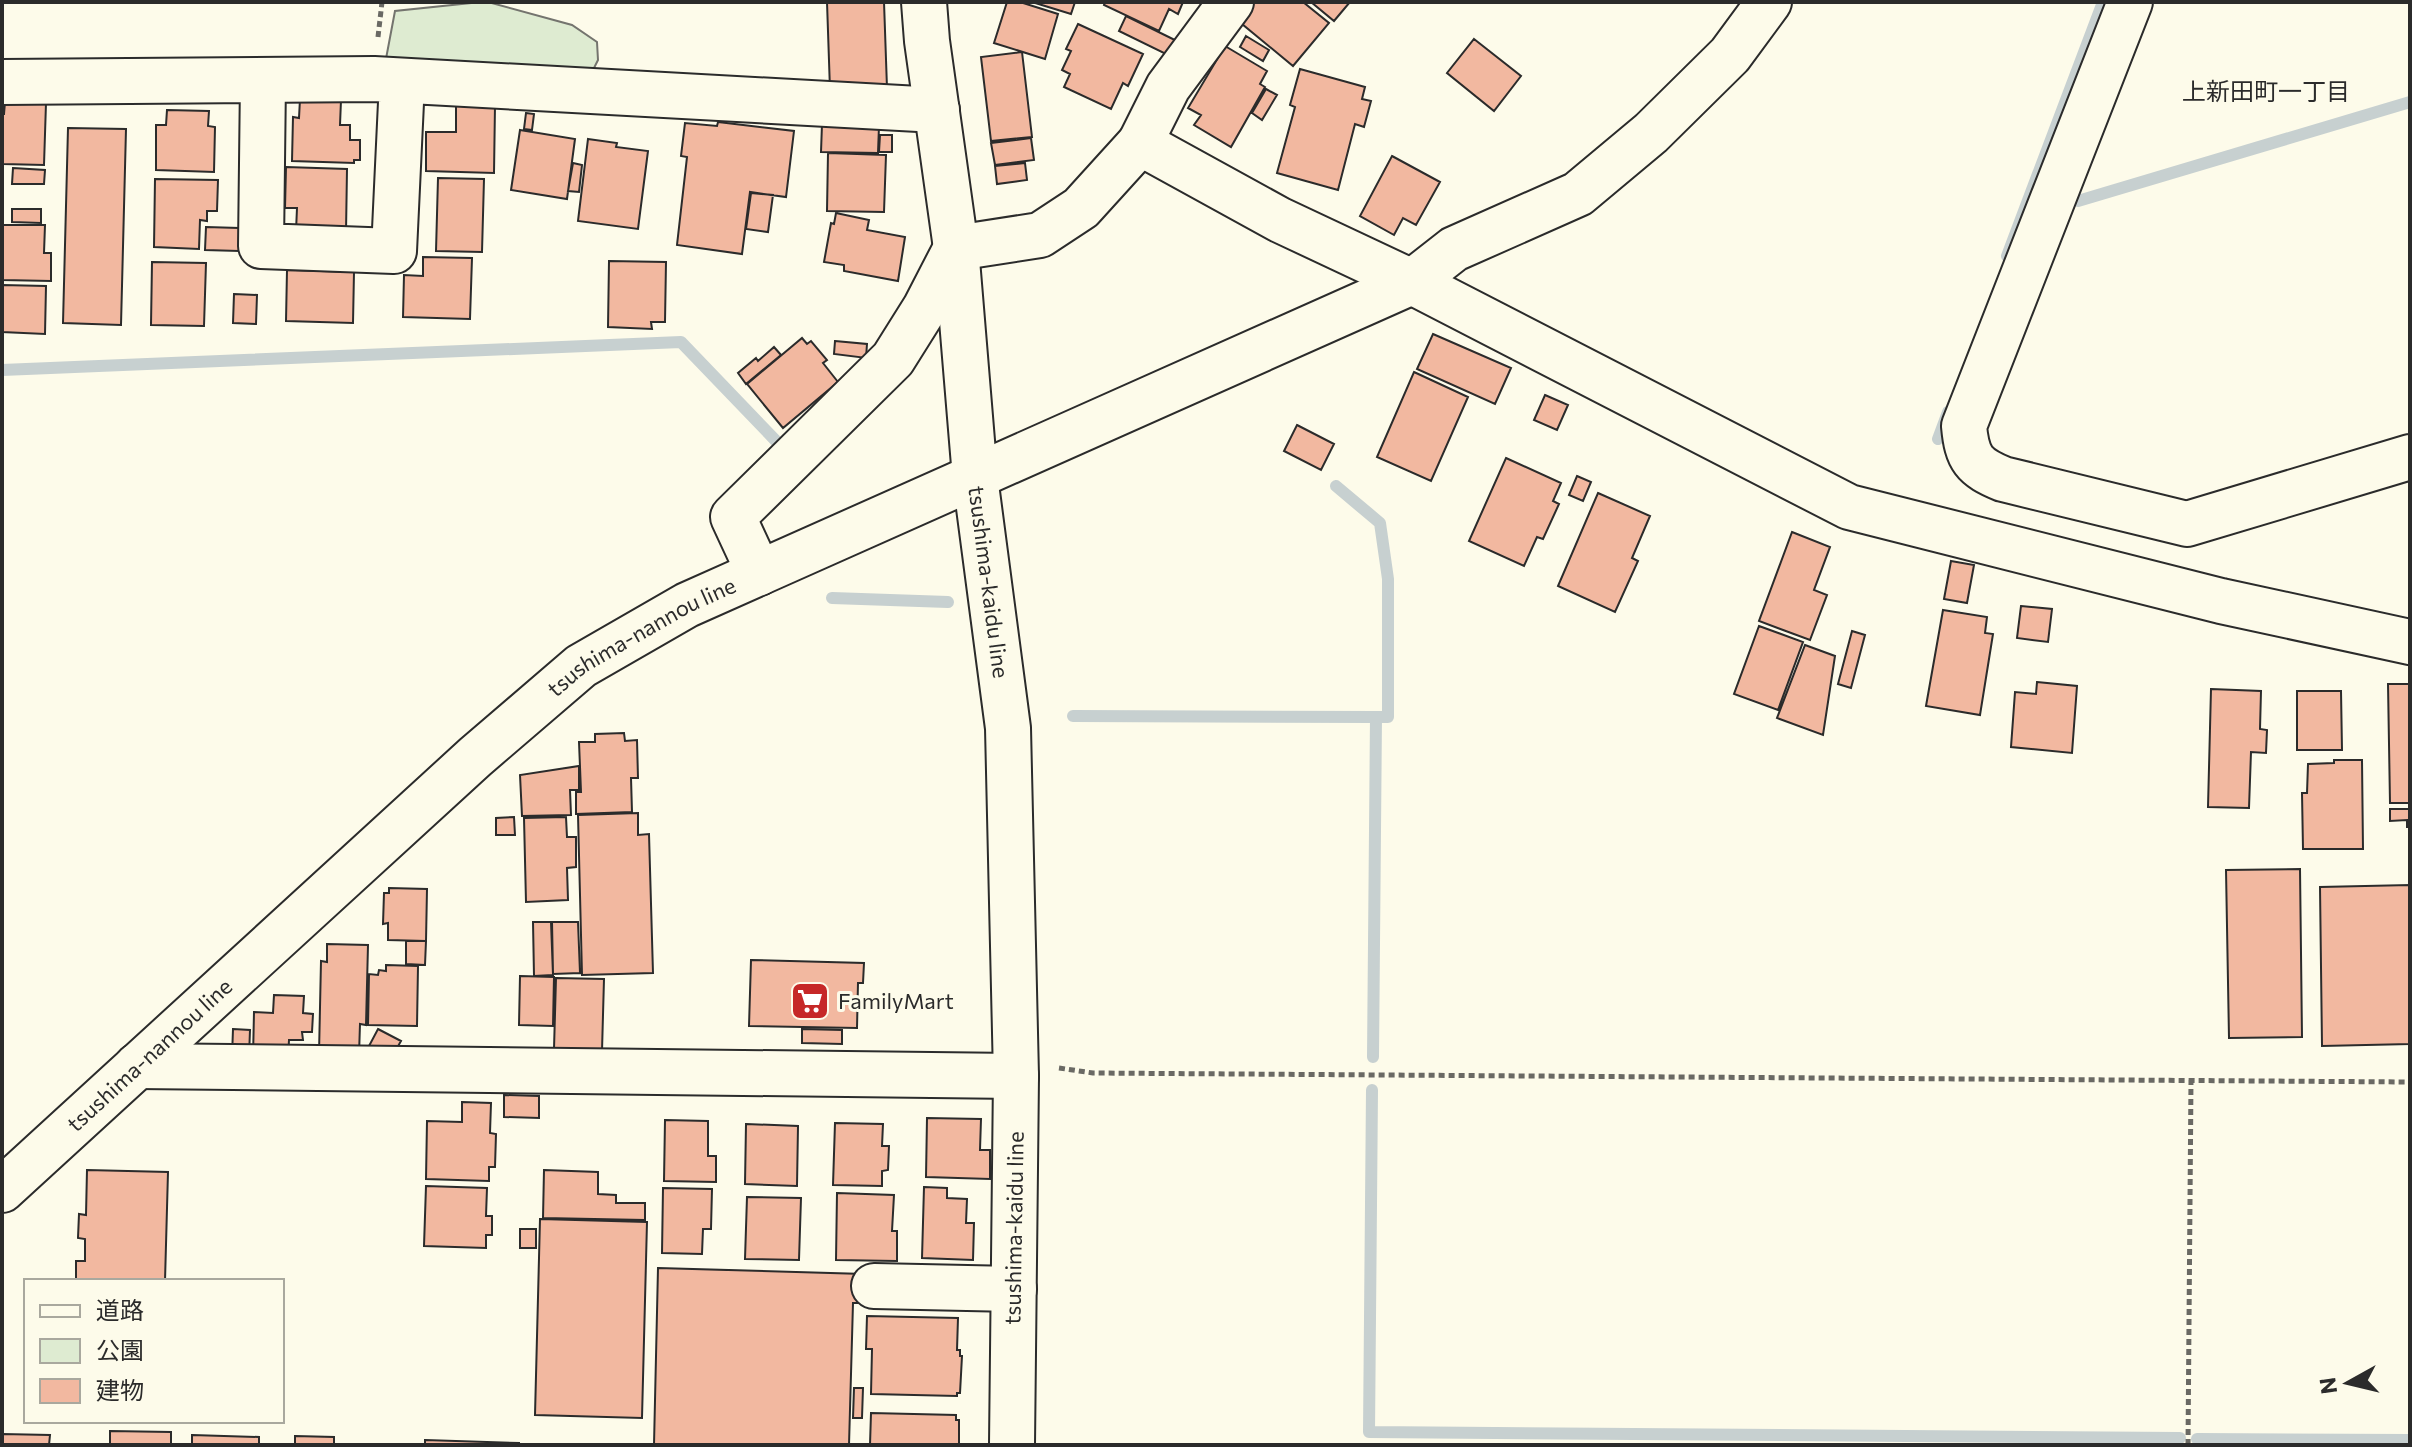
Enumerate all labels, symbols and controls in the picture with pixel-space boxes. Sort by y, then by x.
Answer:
district label: 上新田町一丁目 [2182,76,2350,105]
street label: tsushima-kaidu line [963,484,1015,680]
street label: tsushima-nannou line [542,571,740,702]
street label: tsushima-nannou line [61,972,237,1137]
supermarket icon: FamilyMart [789,980,831,1022]
place label: FamilyMart [838,987,954,1014]
street label: tsushima-kaidu line [998,1131,1029,1325]
legend [24,1279,284,1423]
text: 道路 [96,1295,144,1324]
text: 公園 [96,1335,144,1364]
north arrow [2308,1343,2388,1423]
text: 建物 [96,1375,144,1404]
text: N [2313,1376,2342,1396]

